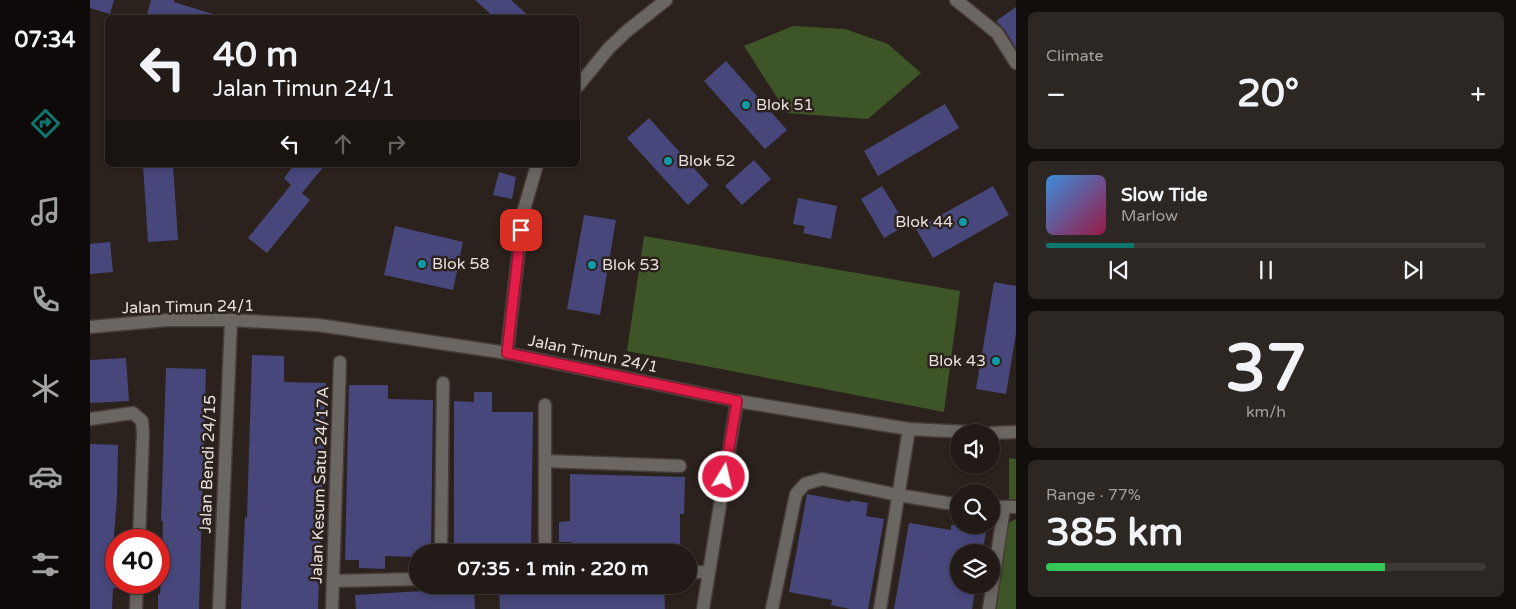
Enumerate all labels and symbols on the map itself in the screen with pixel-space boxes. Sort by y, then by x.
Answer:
place label: Blok 51 [756,95,814,115]
marker: Blok 51 [740,99,752,111]
place label: Blok 52 [678,151,736,171]
marker: Blok 52 [662,155,674,167]
pin [500,209,542,251]
place label: Blok 44 [895,212,953,232]
marker: Blok 44 [957,216,969,228]
place label: Blok 58 [432,254,490,274]
place label: Blok 53 [602,255,660,275]
marker: Blok 58 [416,258,428,270]
marker: Blok 53 [586,259,598,271]
street label: Jalan Timun 24/1 [122,296,254,318]
street label: Jalan Timun 24/1 [526,330,660,378]
place label: Blok 43 [928,351,986,371]
marker: Blok 43 [990,355,1002,367]
street label: Jalan Kesum Satu 24/17A [307,386,333,584]
street label: Jalan Bendi 24/15 [196,394,220,534]
position arrow [697,450,749,502]
speed limit sign: 40 [105,529,170,594]

